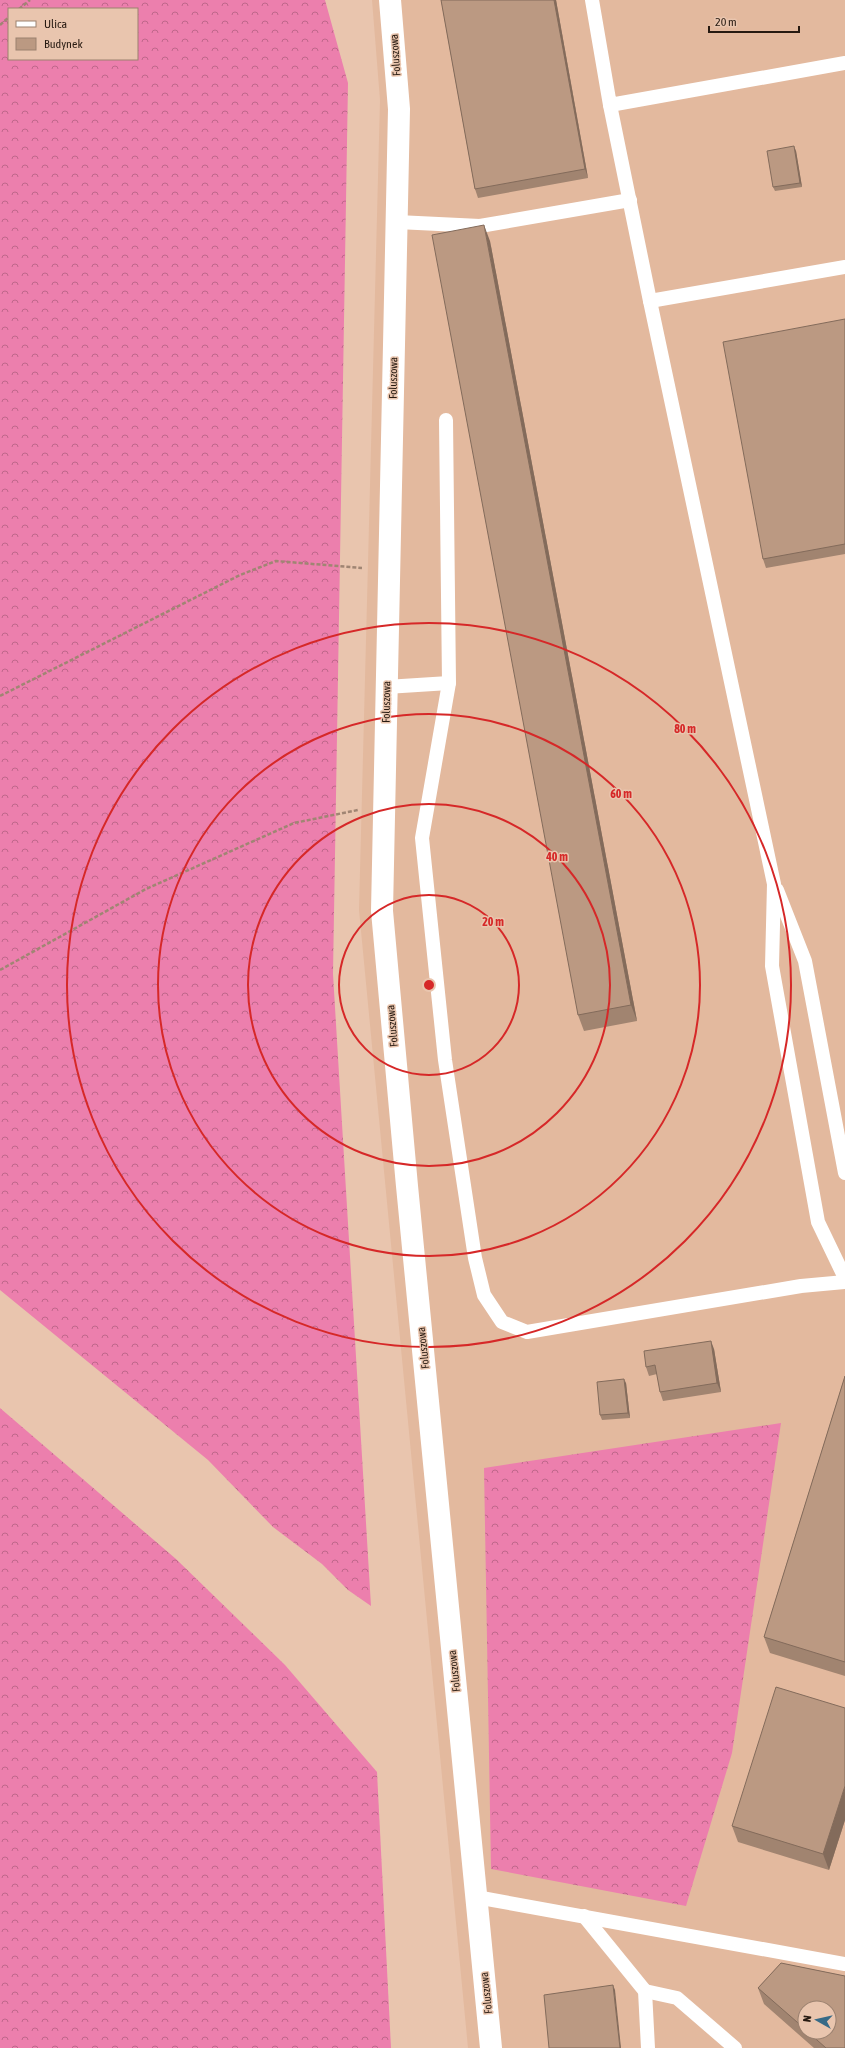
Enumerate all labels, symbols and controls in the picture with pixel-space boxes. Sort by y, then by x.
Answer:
legend [8,8,138,60]
scale bar [709,8,799,34]
text: 20 m [715,15,737,29]
text: Ulica [44,17,67,31]
street label: Foluszowa [388,34,402,76]
text: Budynek [44,37,83,51]
street label: Foluszowa [387,357,399,399]
street label: Foluszowa [380,681,392,723]
text: 80 m [674,722,696,736]
text: 60 m [610,787,632,801]
text: 40 m [545,850,568,864]
text: 20 m [482,915,504,929]
centre of rings [422,978,436,992]
street label: Foluszowa [384,1005,400,1047]
street label: Foluszowa [415,1326,431,1370]
street label: Foluszowa [446,1649,462,1693]
street label: Foluszowa [478,1971,494,2015]
north arrow [797,2000,837,2040]
text: N [801,2015,813,2023]

